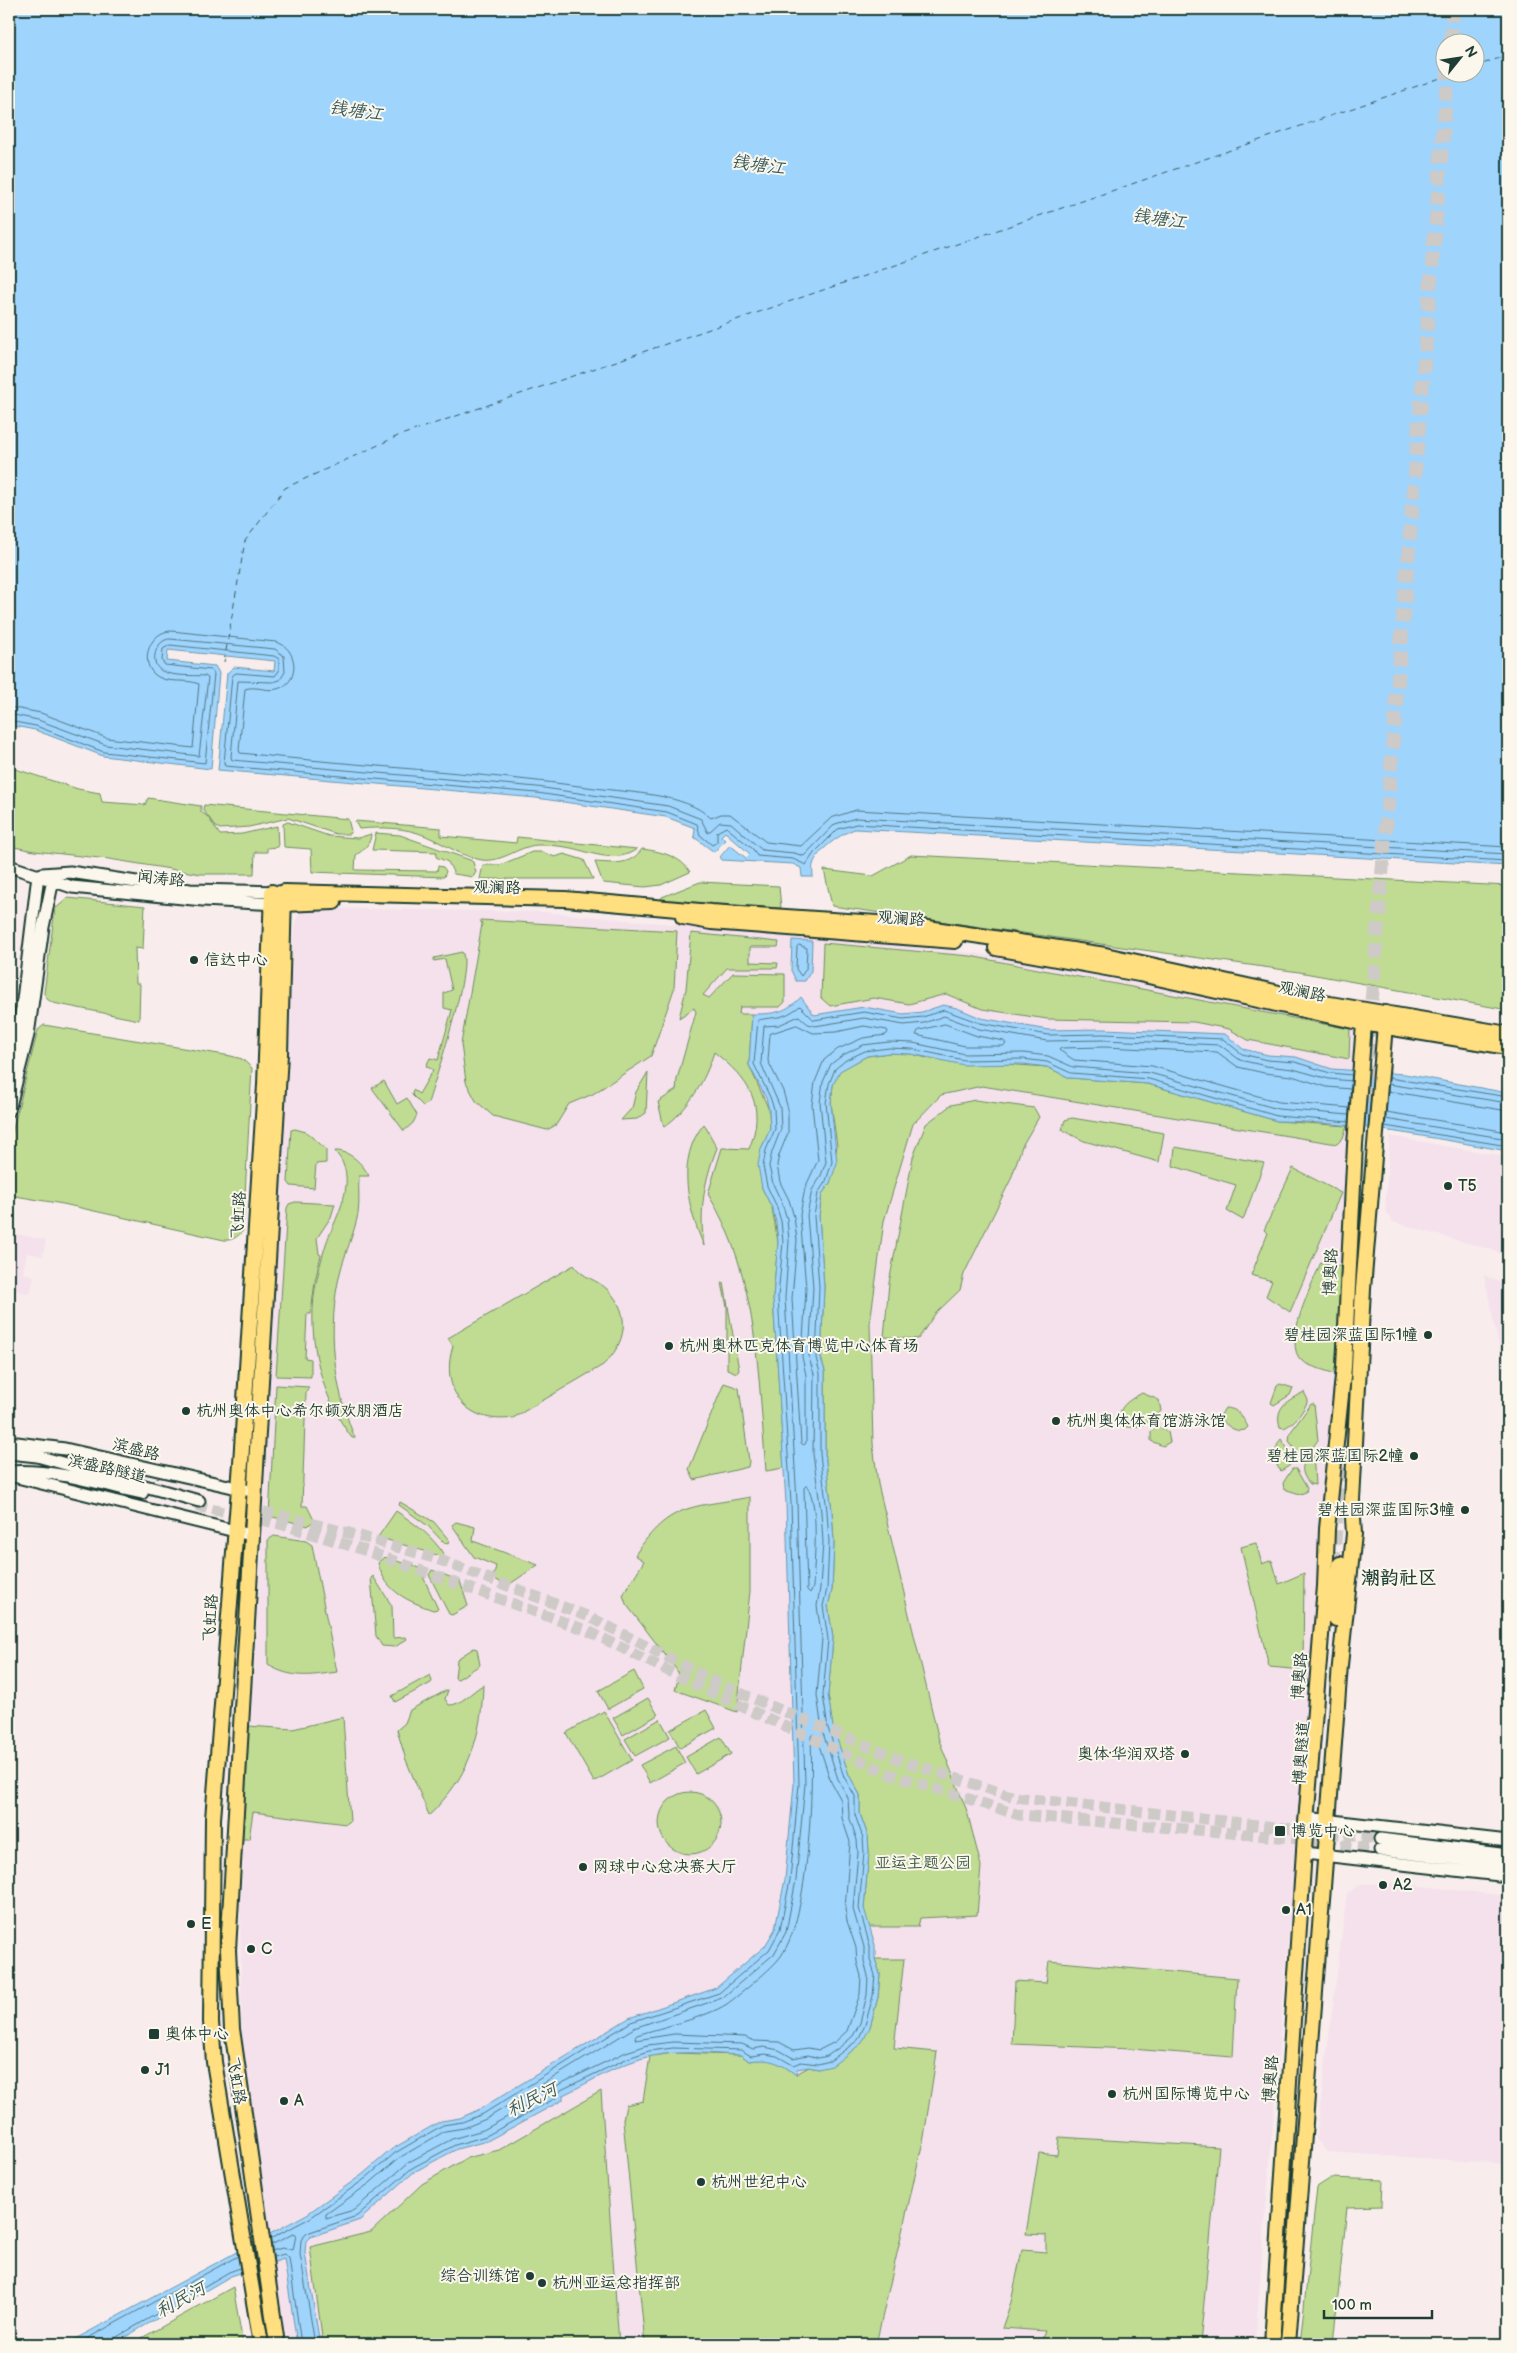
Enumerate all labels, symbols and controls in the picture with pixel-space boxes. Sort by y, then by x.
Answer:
north arrow [1434,32,1484,82]
text: N [1461,43,1481,61]
water label: 钱塘江 [328,97,385,125]
water label: 钱塘江 [730,151,787,179]
water label: 钱塘江 [1131,205,1188,233]
street label: 闻涛路 [136,867,186,891]
street label: 观澜路 [473,878,521,898]
street label: 观澜路 [876,908,926,930]
place label: 信达中心 [204,951,268,970]
marker: 信达中心 [188,954,200,966]
street label: 观澜路 [1277,978,1327,1006]
place label: T5 [1458,1177,1477,1196]
marker: T5 [1442,1180,1454,1192]
street label: 飞虹路 [228,1190,250,1240]
street label: 博奥路 [1320,1248,1342,1296]
place label: 碧桂园深蓝国际1幢 [1284,1326,1418,1345]
marker: 碧桂园深蓝国际1幢 [1422,1329,1434,1341]
place label: 杭州奥林匹克体育博览中心体育场 [679,1337,919,1356]
marker: 杭州奥林匹克体育博览中心体育场 [663,1340,675,1352]
place label: 杭州奥体中心希尔顿欢朋酒店 [196,1402,404,1421]
marker: 杭州奥体中心希尔顿欢朋酒店 [180,1405,192,1417]
place label: 杭州奥体体育馆游泳馆 [1066,1412,1226,1431]
marker: 杭州奥体体育馆游泳馆 [1050,1415,1062,1427]
street label: 滨盛路 [110,1435,162,1465]
place label: 碧桂园深蓝国际2幢 [1267,1447,1404,1466]
marker: 碧桂园深蓝国际2幢 [1408,1450,1420,1462]
street label: 滨盛路隧道 [66,1451,148,1487]
place label: 碧桂园深蓝国际3幢 [1317,1501,1455,1520]
marker: 碧桂园深蓝国际3幢 [1459,1504,1471,1516]
district label: 潮韵社区 [1361,1567,1437,1590]
street label: 飞虹路 [200,1593,222,1643]
street label: 博奥路 [1288,1651,1312,1701]
street label: 博奥隧道 [1290,1720,1314,1786]
place label: 奥体·华润双塔 [1077,1745,1175,1764]
marker: 奥体·华润双塔 [1179,1748,1191,1760]
place label: 博览中心 [1291,1822,1355,1841]
marker: 博览中心 [1273,1824,1287,1838]
park label: 亚运主题公园 [875,1854,971,1873]
place label: 网球中心总决赛大厅 [593,1858,737,1877]
marker: 网球中心总决赛大厅 [577,1861,589,1873]
place label: A2 [1393,1876,1413,1895]
marker: A2 [1377,1879,1389,1891]
place label: A1 [1296,1901,1312,1920]
marker: A1 [1280,1904,1292,1916]
place label: E [201,1915,212,1934]
marker: E [185,1918,197,1930]
place label: C [261,1940,272,1959]
marker: C [245,1943,257,1955]
place label: 奥体中心 [165,2025,229,2044]
marker: 奥体中心 [147,2027,161,2041]
street label: 博奥路 [1259,2054,1283,2104]
street label: 飞虹路 [223,2056,249,2106]
place label: J1 [155,2061,170,2080]
marker: J1 [139,2064,151,2076]
water label: 利民河 [503,2077,564,2121]
place label: 杭州国际博览中心 [1122,2085,1250,2104]
marker: 杭州国际博览中心 [1106,2088,1118,2100]
place label: A [294,2092,304,2111]
marker: A [278,2095,290,2107]
place label: 杭州世纪中心 [711,2173,807,2192]
marker: 杭州世纪中心 [695,2176,707,2188]
place label: 综合训练馆 [440,2267,520,2286]
marker: 综合训练馆 [524,2270,536,2282]
place label: 杭州亚运总指挥部 [552,2274,680,2293]
water label: 利民河 [152,2276,212,2322]
marker: 杭州亚运总指挥部 [536,2277,548,2289]
scale bar [1324,2288,1432,2320]
text: 100 m [1332,2296,1372,2315]

